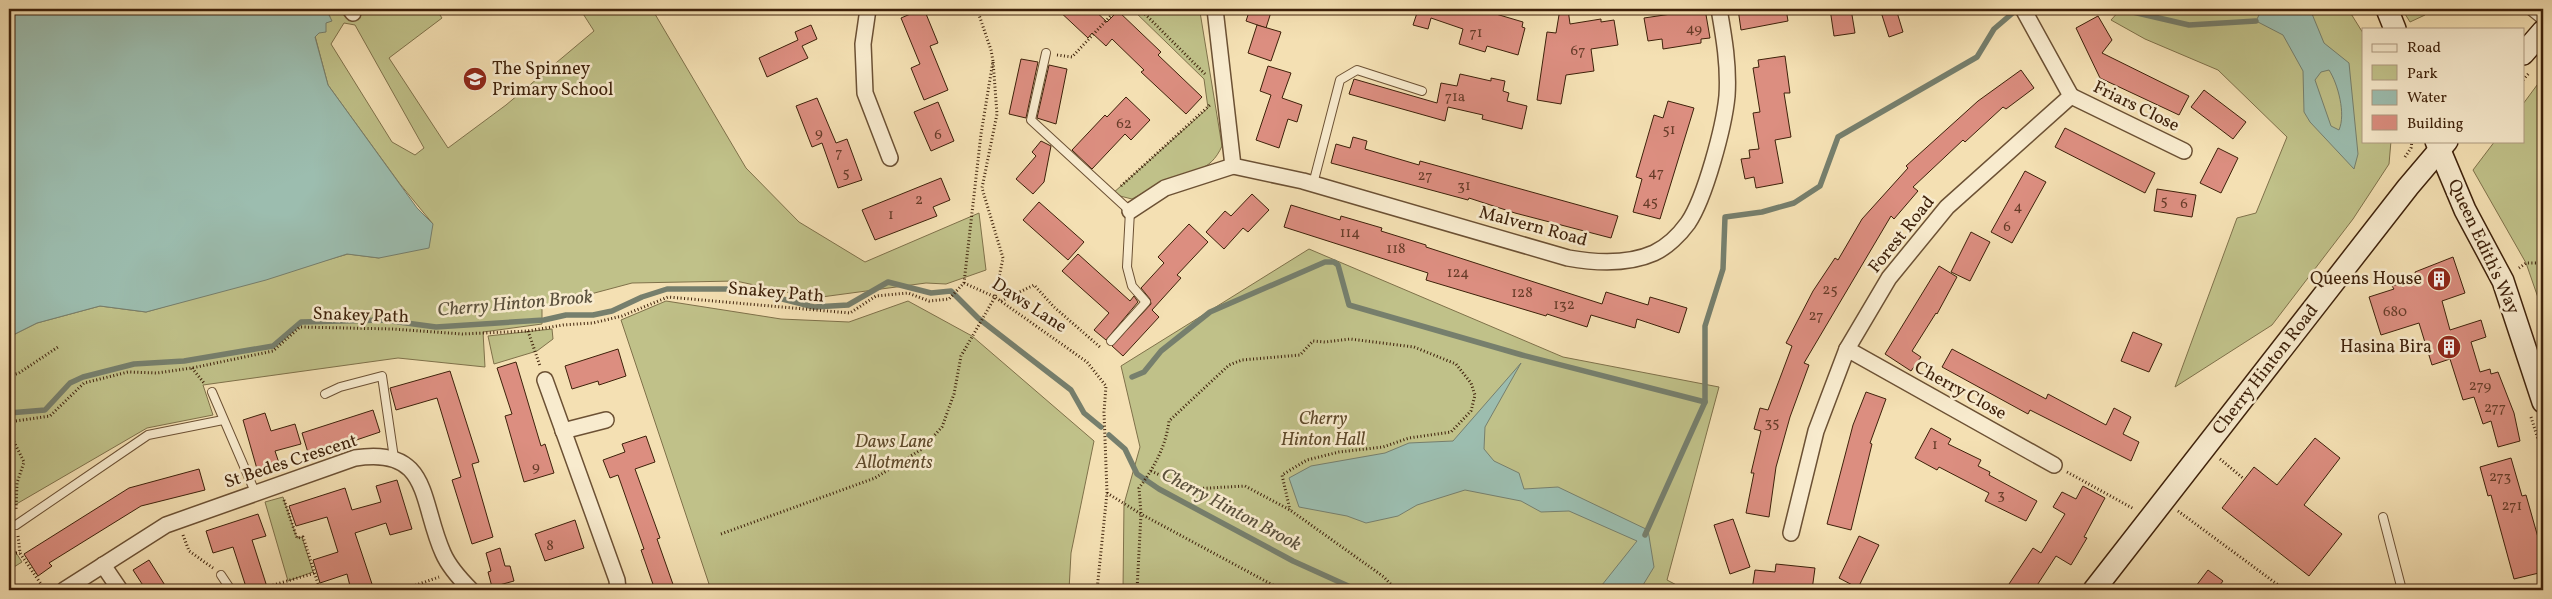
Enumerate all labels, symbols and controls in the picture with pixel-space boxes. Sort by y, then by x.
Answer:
house number: 49 [1686,19,1702,40]
house number: 71 [1469,23,1483,44]
legend [2362,28,2524,142]
text: Road [2407,38,2441,59]
house number: 67 [1571,41,1585,62]
place label: The Spinney Primary School [492,57,613,103]
text: Park [2407,64,2438,85]
school or university icon: The Spinney Primary School [462,66,488,92]
street label: Friars Close [2089,75,2183,139]
house number: 71a [1445,87,1465,108]
text: Water [2407,88,2447,109]
house number: 62 [1116,114,1132,135]
text: Building [2407,114,2464,135]
house number: 51 [1662,120,1676,141]
house number: 9 [815,123,823,144]
house number: 6 [934,125,942,146]
house number: 7 [835,143,843,164]
house number: 5 [842,163,850,184]
house number: 47 [1648,163,1664,184]
house number: 27 [1418,166,1432,187]
street label: Queen Edith's Way [2441,175,2525,319]
house number: 31 [1457,176,1471,197]
house number: 2 [915,190,923,211]
street label: Forest Road [1863,191,1941,279]
house number: 5 [2160,191,2168,212]
house number: 45 [1642,192,1658,213]
house number: 6 [2180,194,2188,215]
house number: 4 [2014,197,2023,218]
street label: Malvern Road [1476,200,1590,254]
house number: 1 [888,205,894,226]
house number: 6 [2003,217,2011,238]
house number: 114 [1340,223,1360,244]
house number: 118 [1386,239,1406,260]
house number: 124 [1447,263,1469,284]
building icon: Queens House [2426,266,2452,292]
place label: Queens House [2310,267,2422,292]
street label: Daws Lane [986,272,1072,340]
street label: Snakey Path [727,276,825,310]
house number: 25 [1822,280,1838,301]
house number: 128 [1511,283,1533,304]
water label: Cherry Hinton Brook [436,284,594,324]
house number: 132 [1553,295,1575,316]
street label: Cherry Hinton Road [2207,300,2325,440]
street label: Snakey Path [312,302,410,330]
house number: 680 [2383,302,2407,323]
house number: 27 [1809,306,1823,327]
building icon: Hasina Bira [2436,334,2462,360]
place label: Hasina Bira [2340,335,2432,360]
street label: Cherry Close [1909,355,2011,427]
house number: 279 [2469,376,2492,397]
house number: 277 [2484,398,2506,419]
park label: Cherry Hinton Hall [1281,407,1366,453]
house number: 35 [1765,413,1779,434]
street label: St Bedes Crescent [221,429,361,495]
park label: Daws Lane Allotments [854,430,934,476]
house number: 1 [1932,435,1938,456]
house number: 9 [532,457,540,478]
water label: Cherry Hinton Brook [1156,462,1306,558]
house number: 273 [2489,467,2511,488]
house number: 3 [1997,485,2005,506]
house number: 271 [2502,496,2522,517]
house number: 8 [546,536,554,557]

